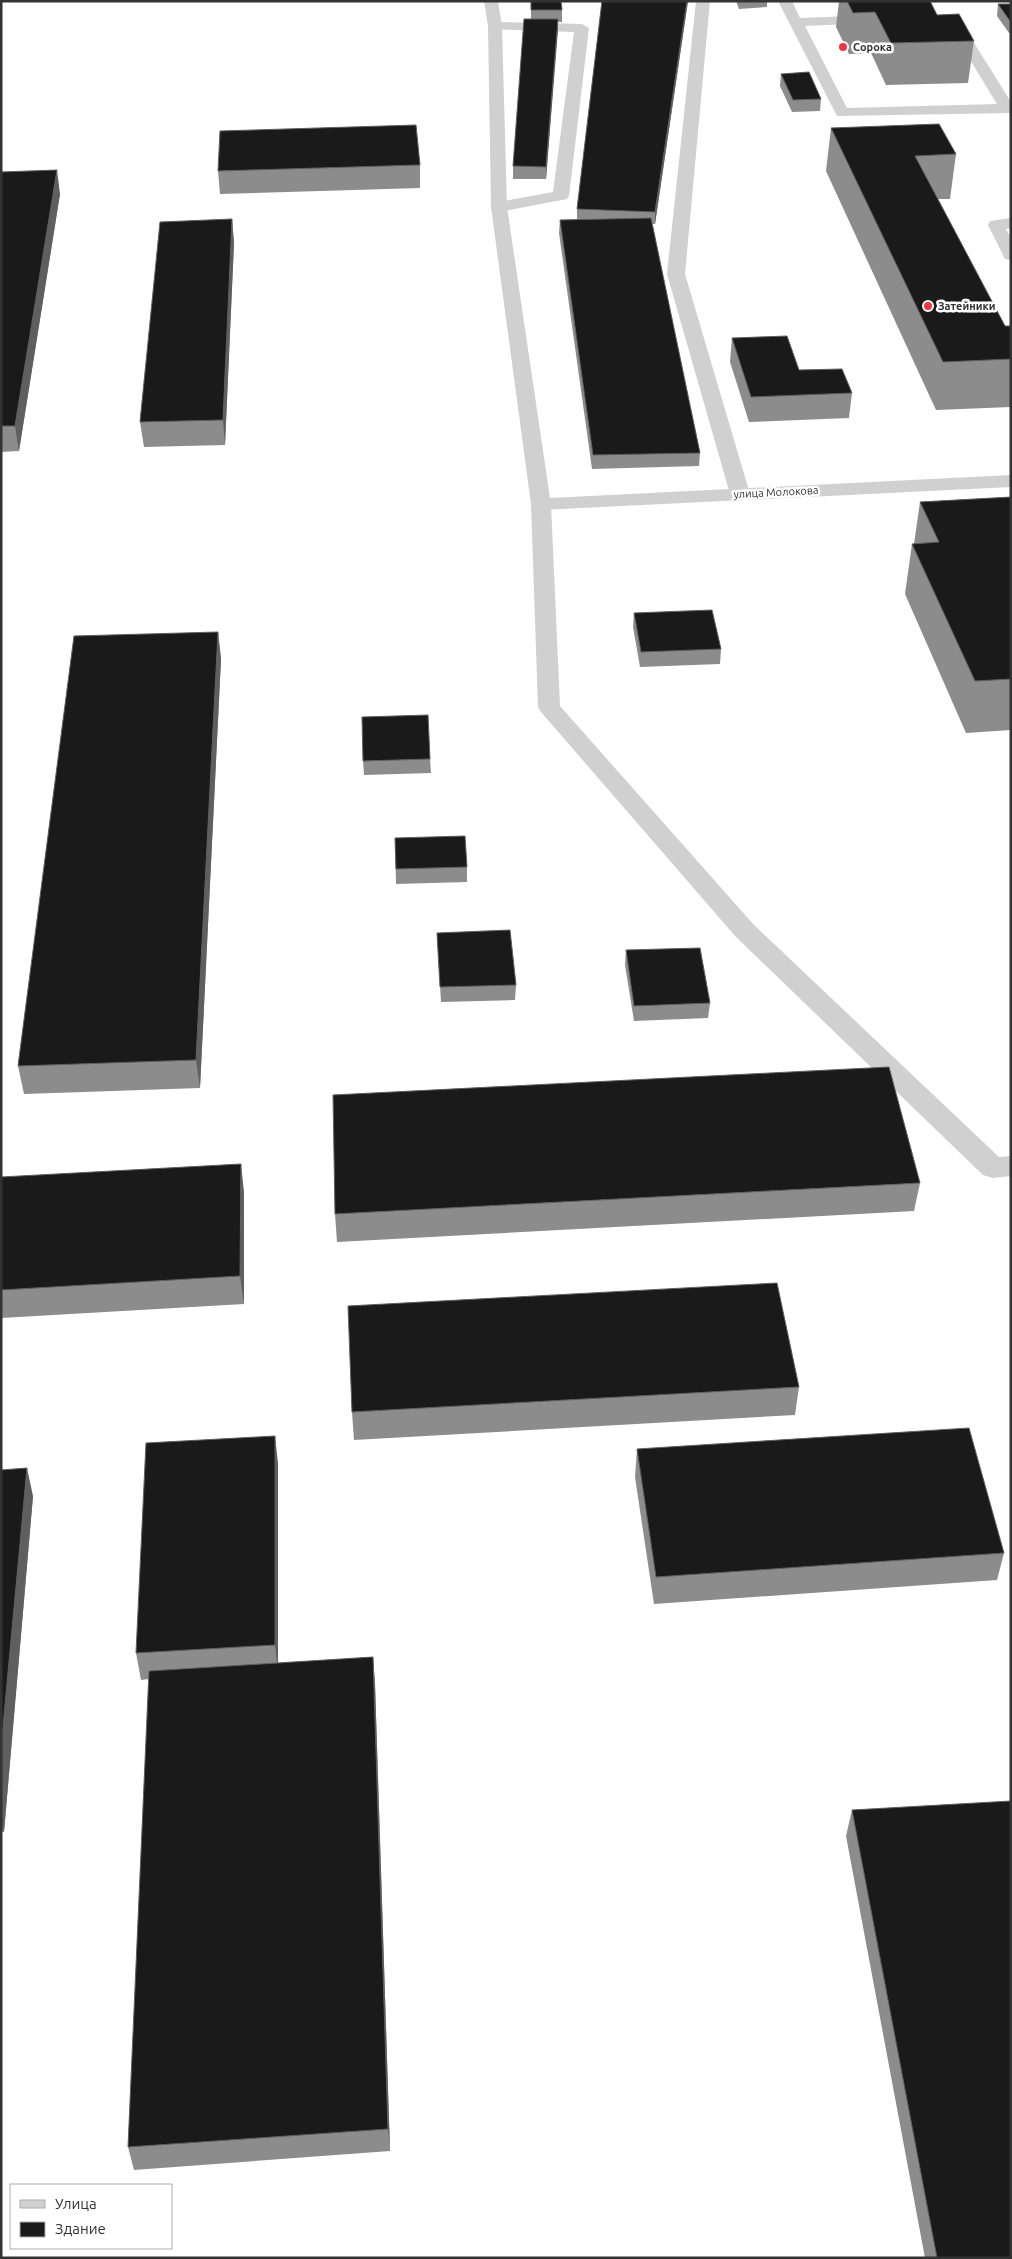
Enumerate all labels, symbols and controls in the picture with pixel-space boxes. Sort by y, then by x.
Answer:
marker: Сорока [837,41,849,53]
place label: Сорока [853,41,892,53]
marker: Затейники [922,300,934,312]
place label: Затейники [938,300,995,312]
street label: улица Молокова [733,484,819,500]
legend [10,2184,172,2249]
text: Улица [55,2195,97,2212]
text: Здание [55,2220,106,2237]

